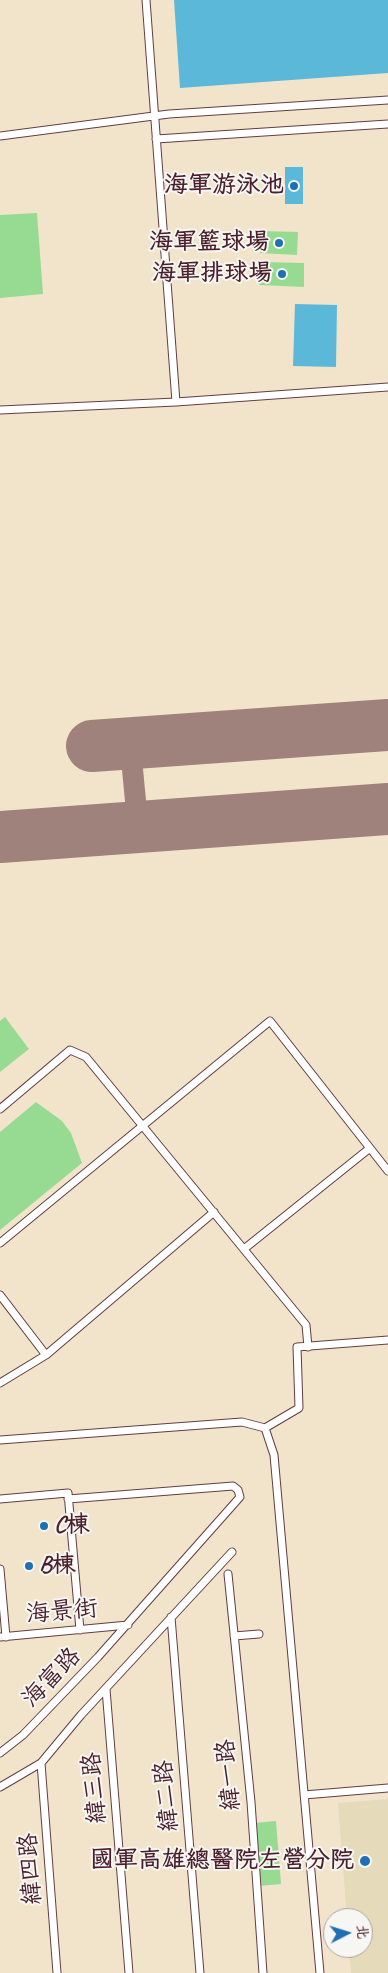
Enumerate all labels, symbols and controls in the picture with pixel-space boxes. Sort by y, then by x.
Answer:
place label: 海軍游泳池 [164,172,284,200]
marker: 海軍游泳池 [288,180,300,192]
place label: 海軍籃球場 [149,229,269,257]
marker: 海軍籃球場 [273,237,285,249]
place label: 海軍排球場 [152,260,272,288]
marker: 海軍排球場 [276,268,288,280]
place label: C棟 [54,1512,89,1540]
marker: C棟 [38,1520,50,1532]
place label: B棟 [39,1552,76,1580]
marker: B棟 [23,1560,35,1572]
street label: 海景街 [25,1595,99,1629]
street label: 海富路 [17,1642,87,1714]
street label: 緯一路 [212,1738,246,1812]
street label: 緯三路 [78,1751,112,1825]
street label: 緯二路 [150,1759,184,1833]
street label: 緯四路 [14,1832,48,1906]
place label: 國軍高雄總醫院左營分院 [90,1847,354,1875]
marker: 國軍高雄總醫院左營分院 [358,1854,372,1868]
north arrow [323,1908,373,1958]
text: 北 [353,1924,372,1939]

